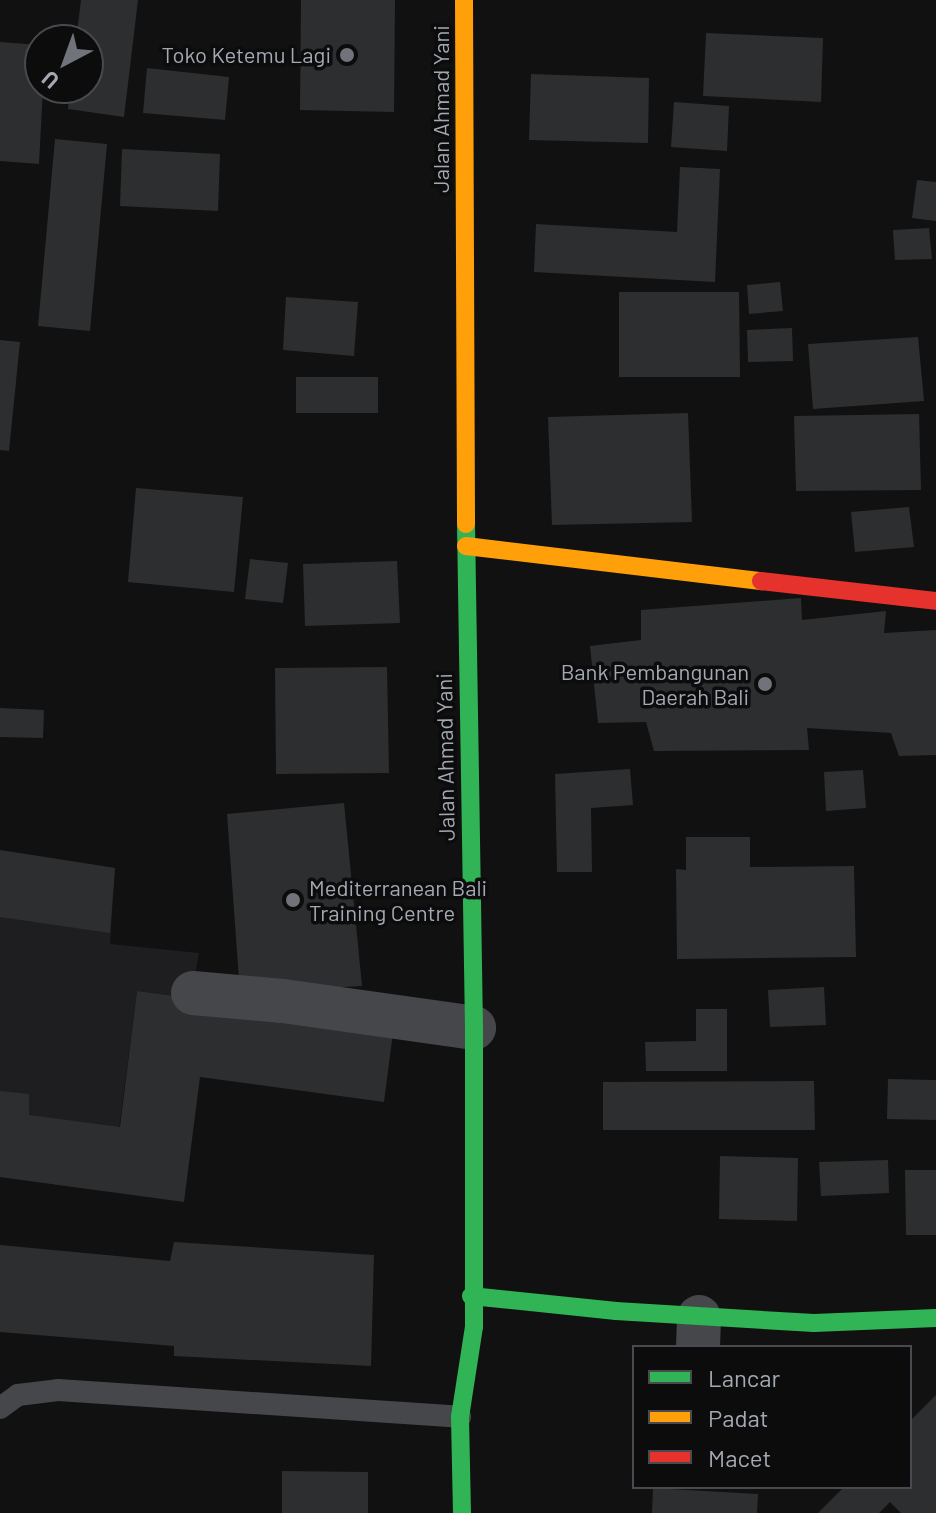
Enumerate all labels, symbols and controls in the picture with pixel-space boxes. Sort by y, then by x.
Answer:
north arrow [24,24,104,104]
street label: Jalan Ahmad Yani [428,25,454,193]
place label: Toko Ketemu Lagi [161,42,331,68]
marker: Toko Ketemu Lagi [338,46,356,64]
text: U [36,66,63,95]
place label: Bank Pembangunan Daerah Bali [561,658,749,710]
street label: Jalan Ahmad Yani [430,673,460,841]
marker: Bank Pembangunan Daerah Bali [756,675,774,693]
place label: Mediterranean Bali Training Centre [309,874,487,926]
marker: Mediterranean Bali Training Centre [284,891,302,909]
legend [632,1345,912,1489]
text: Lancar [708,1363,780,1392]
text: Padat [708,1403,768,1432]
text: Macet [708,1443,771,1472]

